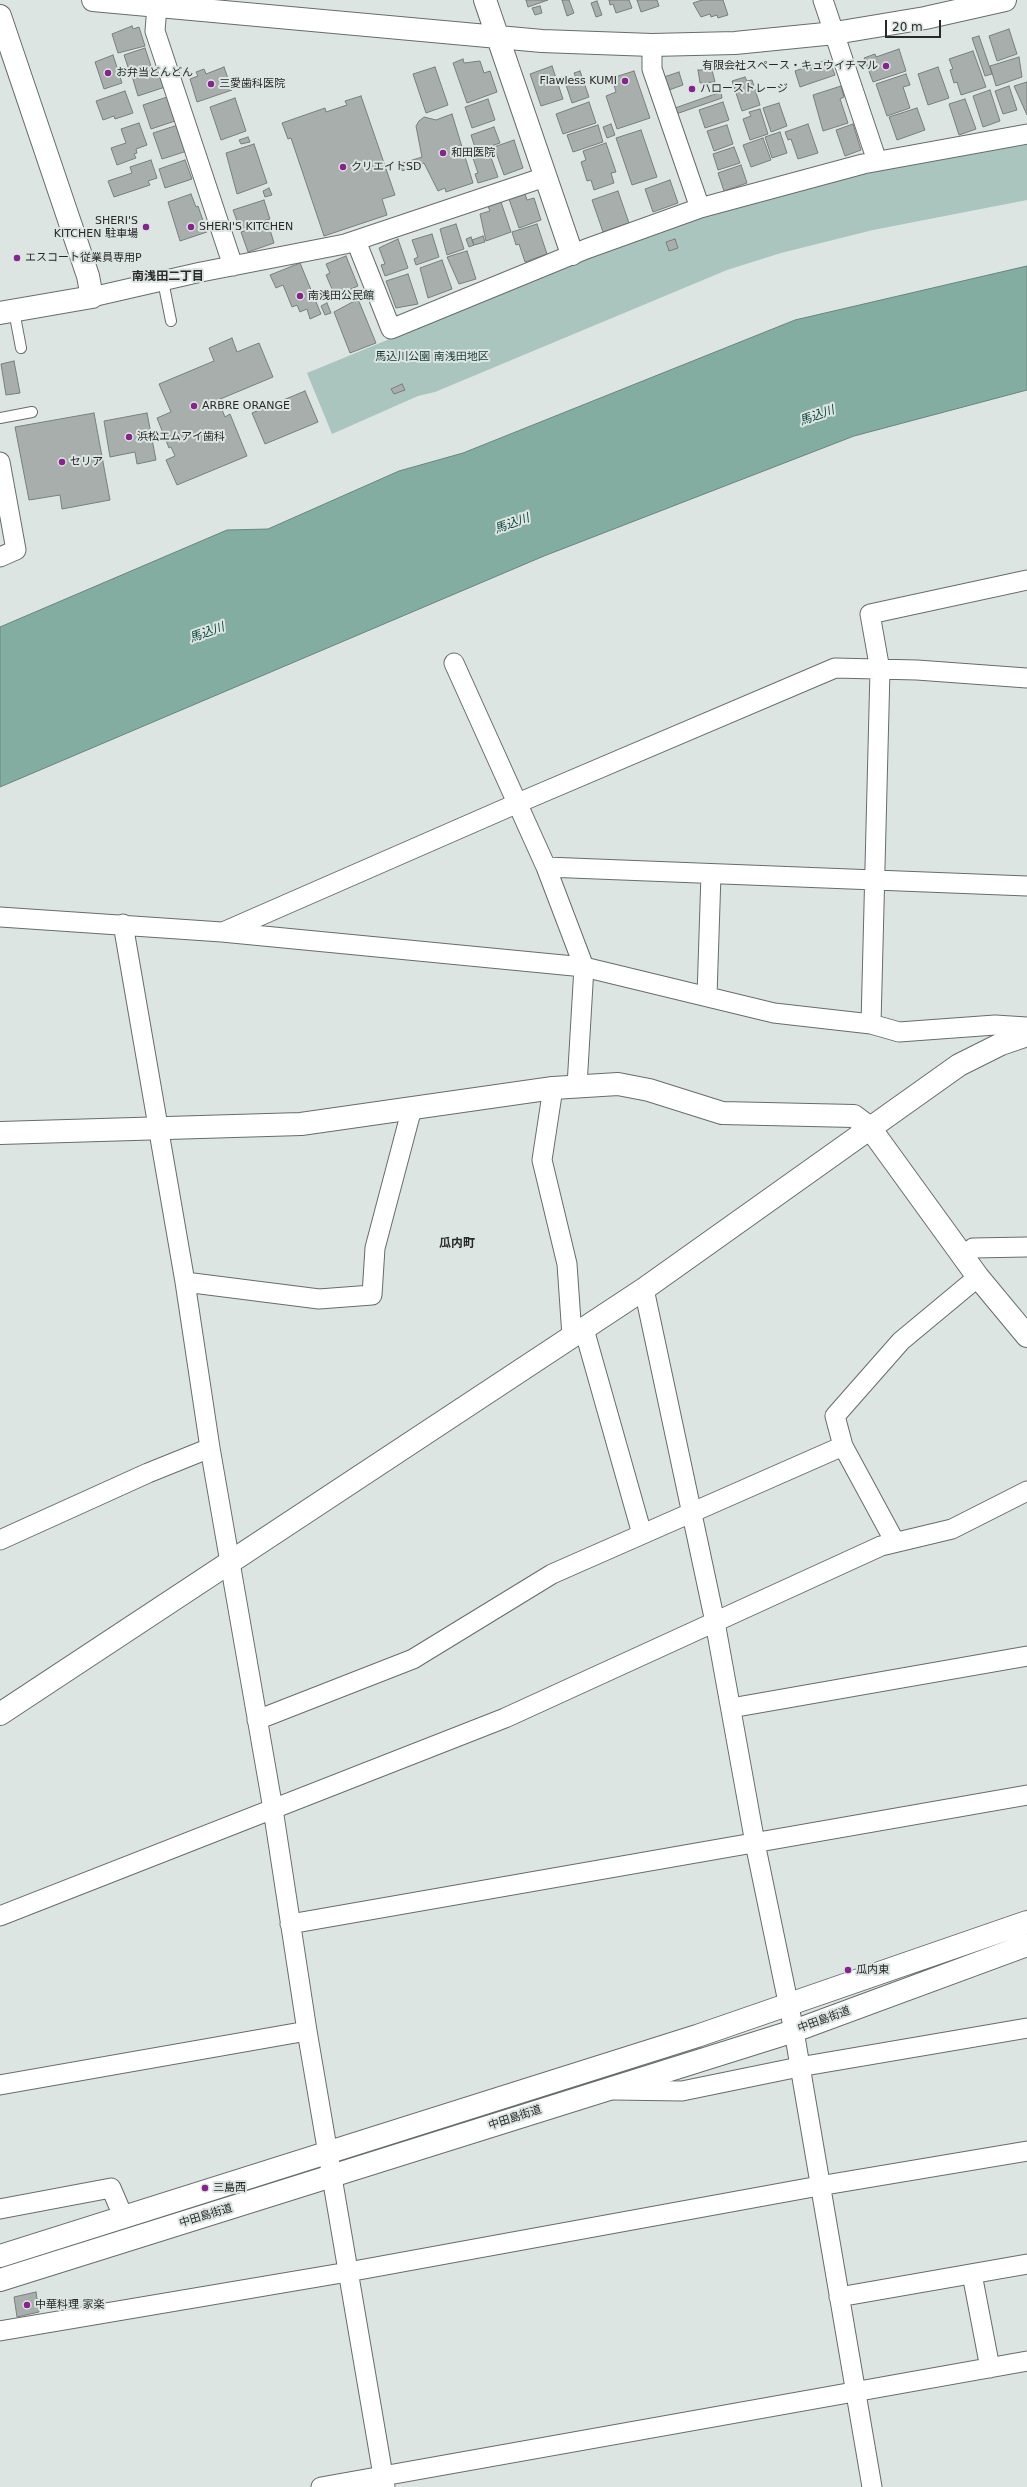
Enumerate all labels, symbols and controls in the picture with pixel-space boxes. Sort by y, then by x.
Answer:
scale bar [887,12,943,38]
text: 20 m [892,20,923,34]
place label: 有限会社スペース・キュウイチマル [702,59,878,73]
marker: 有限会社スペース・キュウイチマル [881,61,891,71]
place label: お弁当どんどん [116,66,193,80]
marker: お弁当どんどん [103,68,113,78]
place label: Flawless KUMI [539,74,617,88]
marker: Flawless KUMI [620,76,630,86]
place label: 三愛歯科医院 [219,77,285,91]
marker: 三愛歯科医院 [206,79,216,89]
place label: ハローストレージ [700,82,788,96]
marker: ハローストレージ [687,84,697,94]
place label: 和田医院 [451,146,495,160]
marker: 和田医院 [438,148,448,158]
place label: クリエイトSD [351,160,421,174]
marker: クリエイトSD [338,162,348,172]
place label: SHERI'S KITCHEN 駐車場 [54,214,138,240]
place label: SHERI'S KITCHEN [199,220,293,234]
marker: SHERI'S KITCHEN 駐車場 [141,222,151,232]
marker: SHERI'S KITCHEN [186,222,196,232]
place label: エスコート従業員専用P [25,251,142,265]
marker: エスコート従業員専用P [12,253,22,263]
district label: 南浅田二丁目 [132,270,204,284]
place label: 南浅田公民館 [308,289,374,303]
marker: 南浅田公民館 [295,291,305,301]
park label: 馬込川公園 南浅田地区 [375,350,489,364]
place label: ARBRE ORANGE [202,399,290,413]
marker: ARBRE ORANGE [189,401,199,411]
water label: 馬込川 [798,403,836,429]
place label: 浜松エムアイ歯科 [137,430,225,444]
marker: 浜松エムアイ歯科 [124,432,134,442]
place label: セリア [70,455,103,469]
marker: セリア [57,457,67,467]
water label: 馬込川 [493,511,531,537]
water label: 馬込川 [188,620,226,646]
district label: 瓜内町 [439,1237,475,1251]
place label: 瓜内東 [856,1963,889,1977]
marker: 瓜内東 [843,1965,853,1975]
street label: 中田島街道 [796,2004,852,2036]
street label: 中田島街道 [487,2103,543,2133]
place label: 三島西 [213,2181,246,2195]
marker: 三島西 [200,2183,210,2193]
street label: 中田島街道 [178,2202,234,2230]
place label: 中華料理 家楽 [35,2298,104,2312]
marker: 中華料理 家楽 [22,2300,32,2310]

